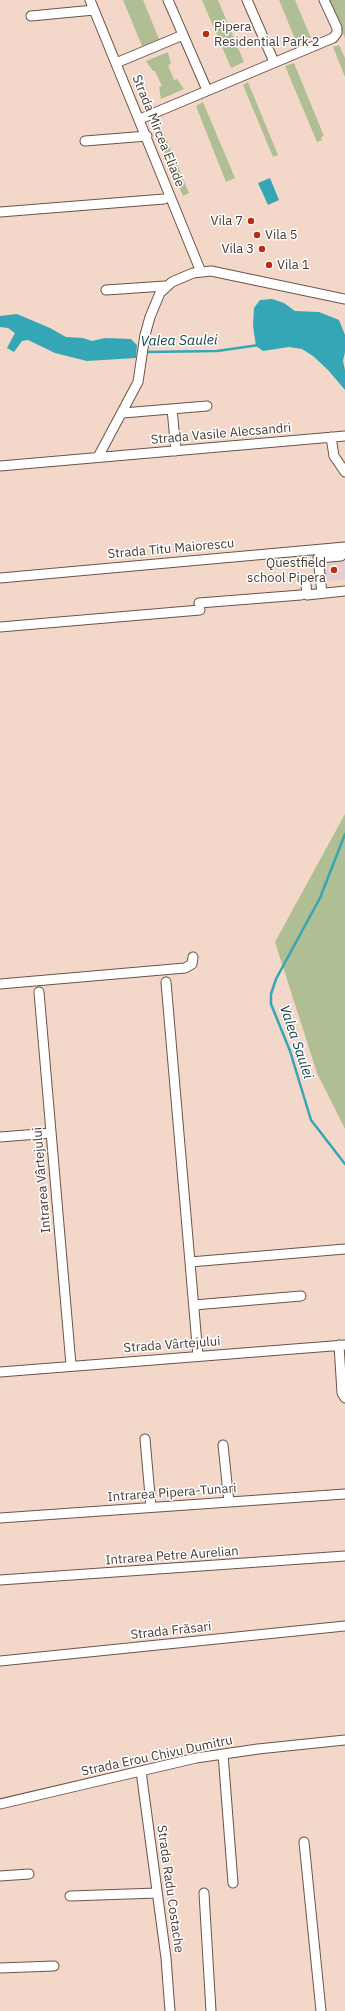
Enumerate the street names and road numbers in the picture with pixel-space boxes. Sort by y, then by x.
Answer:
street label: Strada Mircea Eliade [128,73,188,189]
street label: Strada Vasile Alecsandri [150,420,292,448]
street label: Strada Titu Maiorescu [107,536,235,562]
street label: Intrarea Vârtejului [30,1126,54,1234]
street label: Strada Vârtejului [123,1334,221,1356]
street label: Intrarea Pipera-Tunari [107,1481,237,1505]
street label: Intrarea Petre Aurelian [105,1544,239,1568]
street label: Strada Frăsari [130,1619,212,1643]
street label: Strada Erou Chivu Dumitru [80,1732,234,1780]
street label: Strada Radu Costache [153,1824,187,1954]

